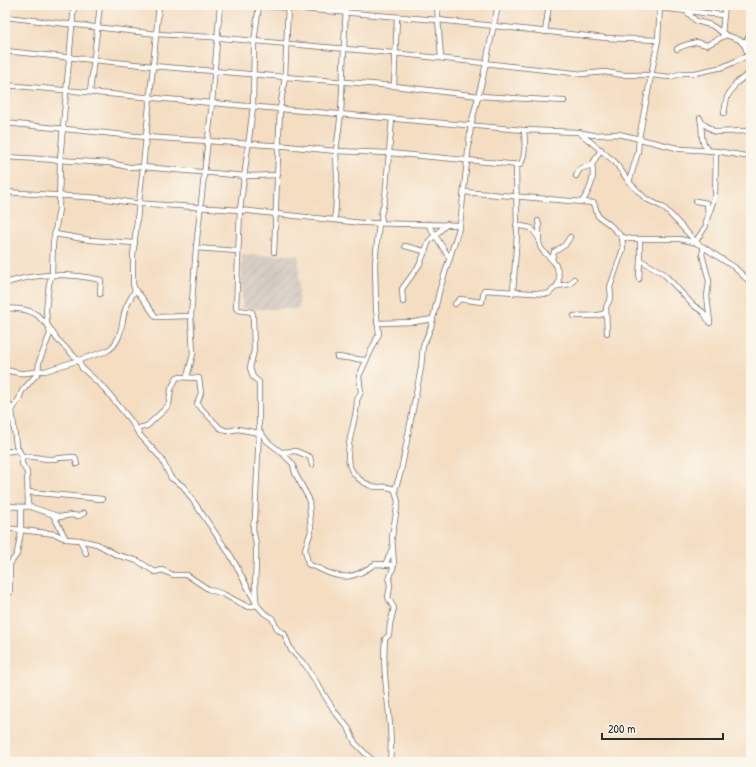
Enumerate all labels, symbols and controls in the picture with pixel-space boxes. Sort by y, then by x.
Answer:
scale bar [602,715,723,741]
text: 200 m [608,720,635,737]

